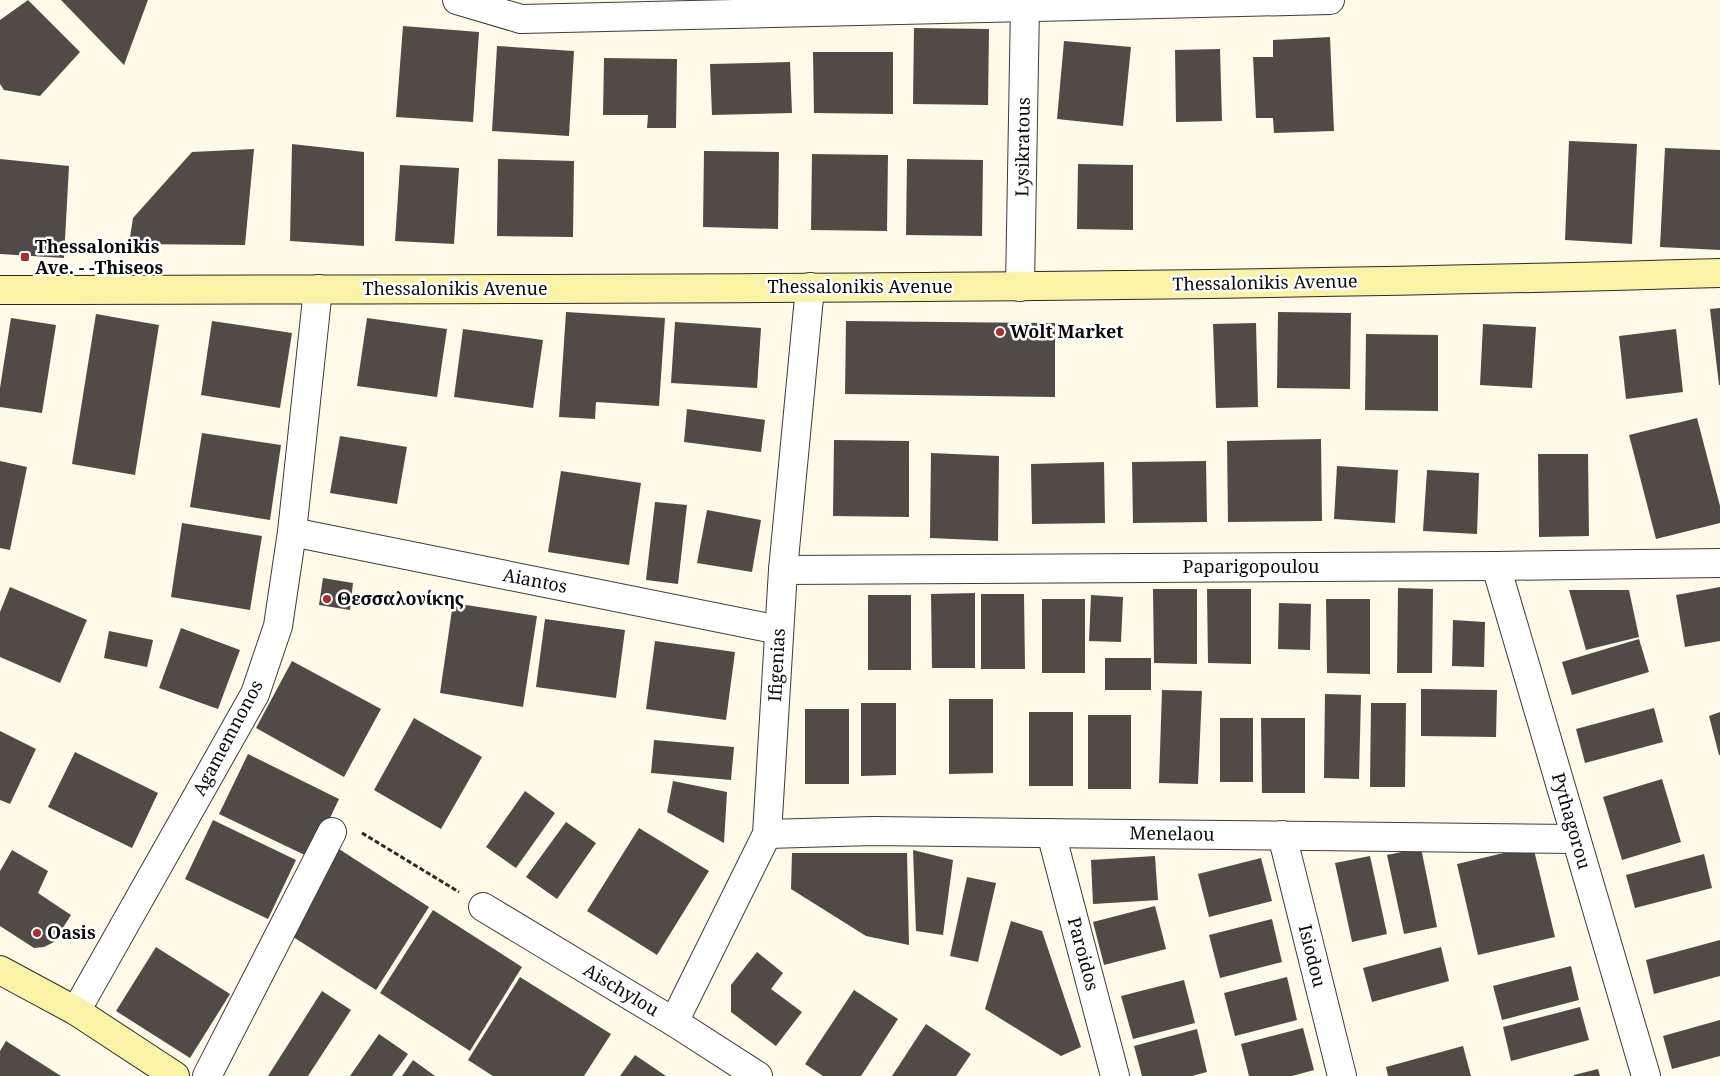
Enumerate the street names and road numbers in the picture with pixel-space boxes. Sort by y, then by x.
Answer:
street label: Lysikratous [1009,97,1035,197]
street label: Thessalonikis Avenue [1172,268,1358,296]
street label: Thessalonikis Avenue [767,274,953,298]
street label: Thessalonikis Avenue [362,276,548,300]
street label: Paparigopoulou [1183,554,1320,578]
street label: Aiantos [501,562,569,598]
street label: Ifigenias [762,628,790,702]
street label: Agamemnonos [186,675,268,800]
street label: Pythagorou [1547,770,1597,872]
street label: Menelaou [1129,820,1215,846]
street label: Paroidos [1063,914,1105,993]
street label: Isiodou [1294,922,1332,990]
street label: Aischylou [579,957,664,1021]

